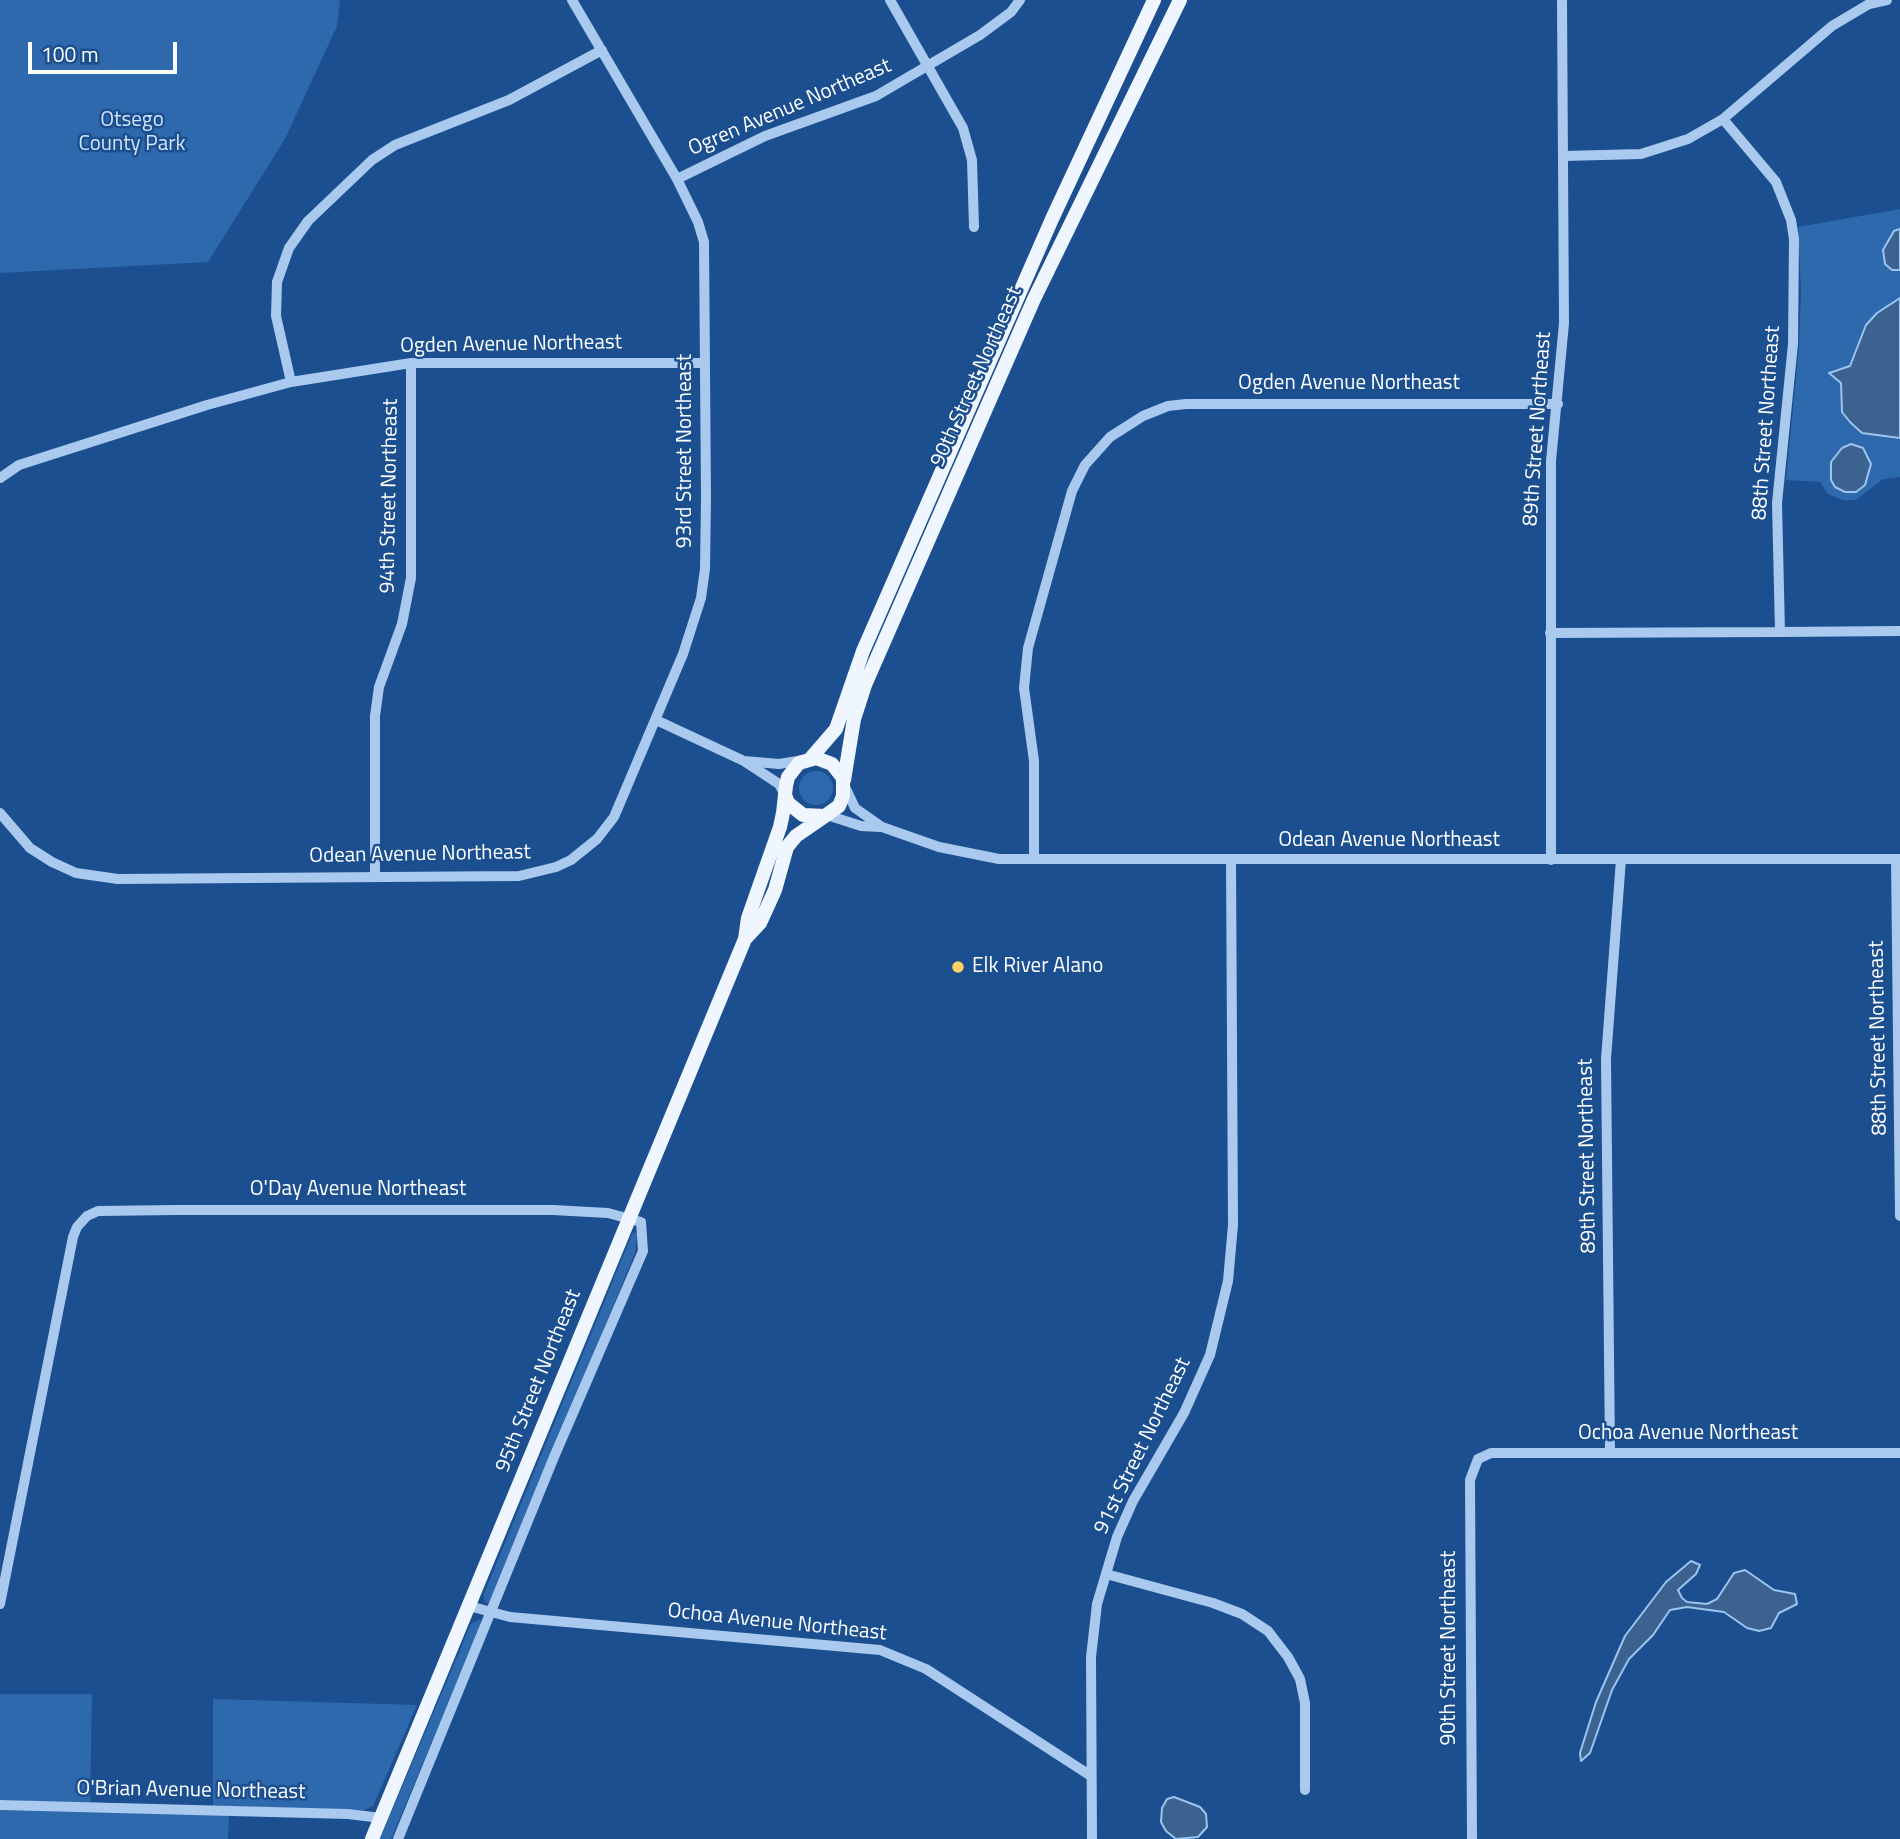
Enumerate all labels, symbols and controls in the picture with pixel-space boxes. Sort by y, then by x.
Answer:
scale bar [32,28,180,72]
text: 100 m [41,38,98,70]
street label: Ogren Avenue Northeast [685,54,895,162]
park label: Otsego County Park [79,108,185,158]
street label: 90th Street Northeast [926,283,1028,471]
street label: 88th Street Northeast [1748,325,1786,521]
street label: Ogden Avenue Northeast [400,330,622,360]
street label: 89th Street Northeast [1519,331,1557,527]
street label: 93rd Street Northeast [673,354,699,548]
street label: Ogden Avenue Northeast [1238,371,1460,397]
street label: 94th Street Northeast [376,398,404,594]
street label: Odean Avenue Northeast [1278,828,1500,854]
street label: Odean Avenue Northeast [309,840,531,870]
street label: 88th Street Northeast [1865,940,1893,1136]
place label: Elk River Alano [972,954,1103,980]
marker: Elk River Alano [950,959,966,975]
street label: 89th Street Northeast [1574,1058,1602,1254]
street label: O'Day Avenue Northeast [250,1177,466,1203]
street label: 95th Street Northeast [491,1286,587,1476]
street label: 91st Street Northeast [1089,1354,1197,1538]
street label: Ochoa Avenue Northeast [1578,1421,1798,1447]
street label: 90th Street Northeast [1437,1551,1463,1745]
street label: Ochoa Avenue Northeast [666,1599,888,1647]
street label: O'Brian Avenue Northeast [76,1776,306,1806]

